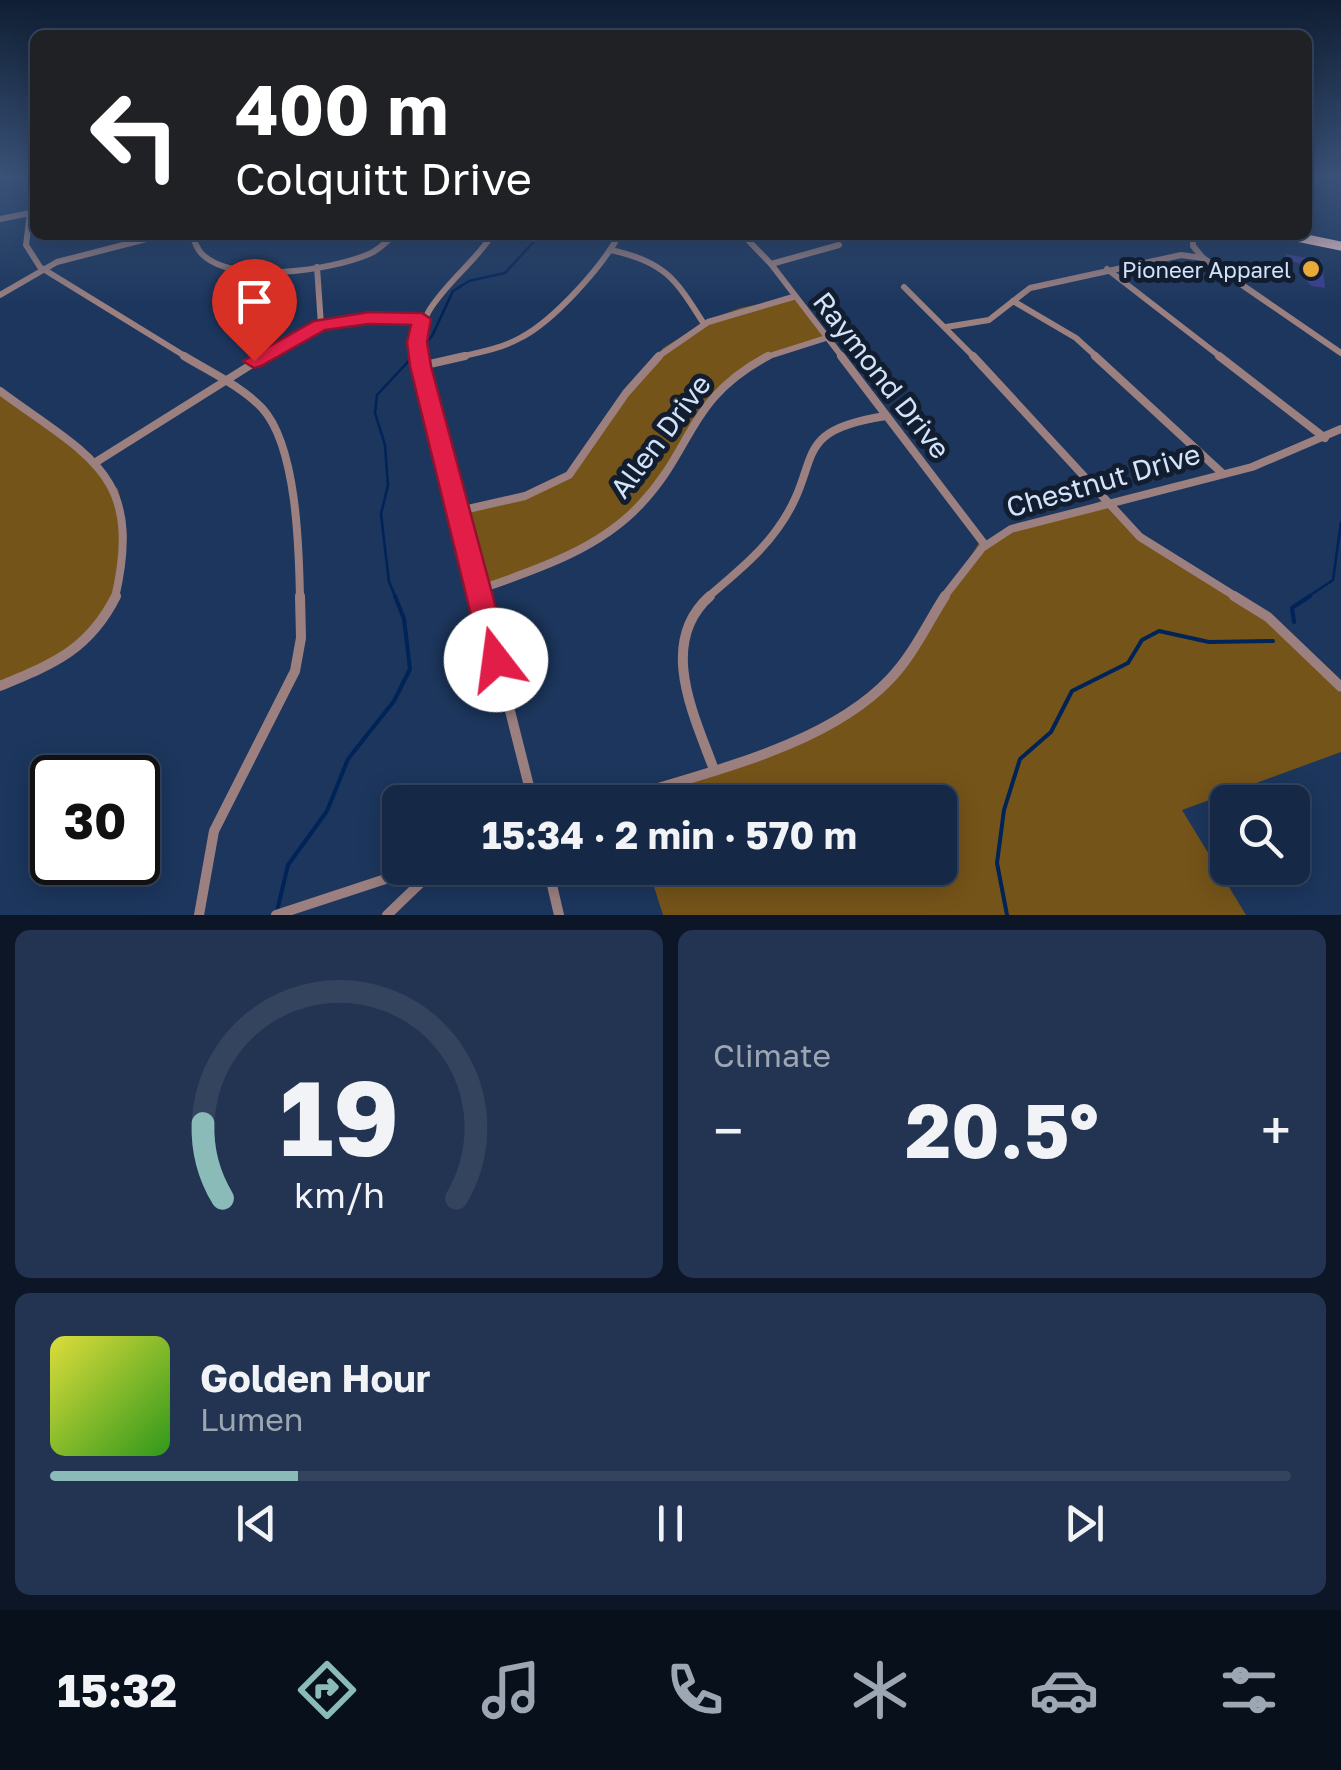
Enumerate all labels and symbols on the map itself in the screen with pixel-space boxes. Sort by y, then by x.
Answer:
place label: Pioneer Apparel [1122,256,1291,283]
marker: Pioneer Apparel [1300,258,1322,280]
pin [212,259,297,362]
street label: Raymond Drive [807,285,957,465]
street label: Allen Drive [603,368,717,504]
street label: Chestnut Drive [1002,437,1204,523]
position arrow [444,608,548,712]
speed limit sign: 30 [30,755,160,885]

